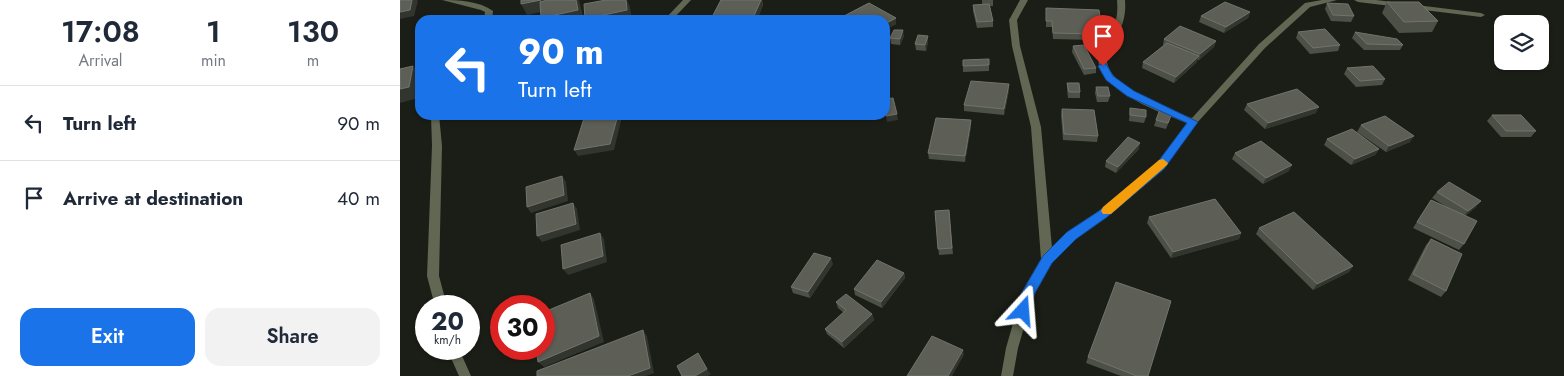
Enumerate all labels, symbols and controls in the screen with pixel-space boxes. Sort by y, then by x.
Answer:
text: 17:08 [61,10,140,53]
text: 1 [206,10,221,53]
text: 130 [287,10,339,53]
pin [1082,15,1124,66]
map controls [1494,15,1549,70]
button: layers [1494,15,1549,70]
icon: arrive [1089,22,1117,50]
text: 90 m [518,27,604,77]
icon: left [435,35,500,100]
text: Arrival [78,49,123,72]
text: min [201,49,226,72]
text: m [307,49,319,72]
text: Turn left [518,73,592,105]
icon: left [20,109,48,137]
text: Turn left [63,110,136,137]
text: 90 m [337,110,380,137]
icon: arrive [20,184,48,212]
text: Arrive at destination [63,185,243,212]
text: 40 m [337,185,380,212]
position arrow [996,284,1048,336]
speed limit sign: 30 [490,295,555,360]
text: 20 [431,303,464,339]
button: Exit [20,308,195,366]
button: Share [205,308,380,366]
text: km/h [434,331,461,349]

